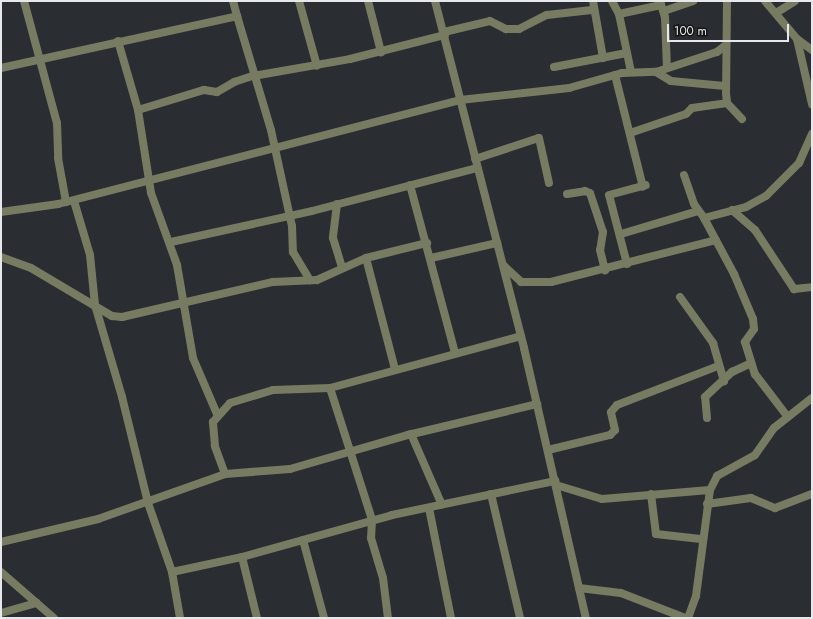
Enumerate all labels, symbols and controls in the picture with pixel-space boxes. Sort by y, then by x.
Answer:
scale bar [669,16,791,42]
text: 100 m [674,22,707,40]

